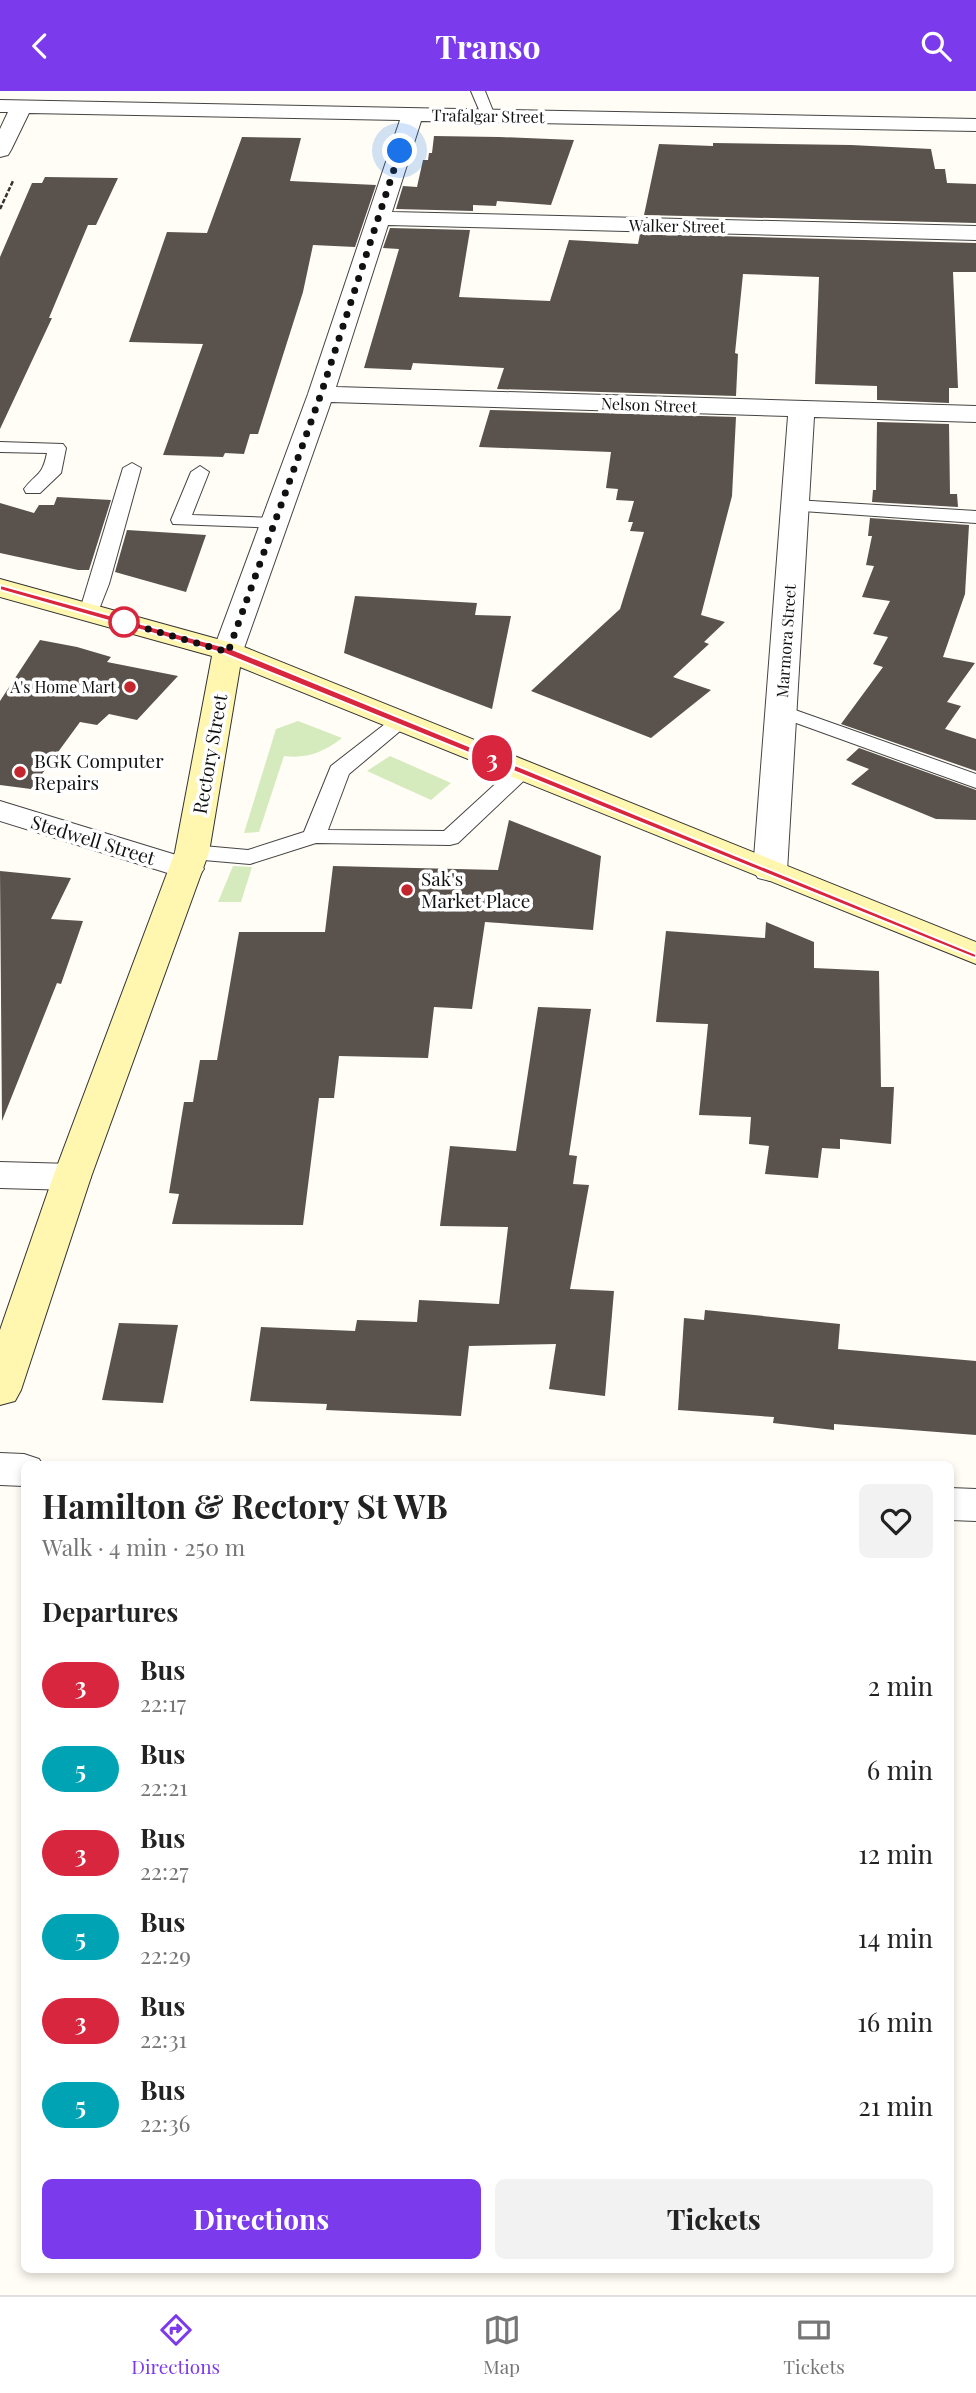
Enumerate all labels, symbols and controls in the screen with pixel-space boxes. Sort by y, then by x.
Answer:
text: Transo [435,24,541,67]
icon: back [21,27,59,65]
icon: search [917,27,955,65]
street label: Trafalgar Street [431,104,545,127]
your location [382,133,417,168]
street label: Walker Street [628,214,726,237]
street label: Nelson Street [601,392,698,417]
street label: Marmora Street [771,583,800,698]
unlabelled marker [109,607,139,637]
place label: A's Home Mart [9,676,116,697]
marker: A's Home Mart [122,679,138,695]
street label: Rectory Street [186,691,232,816]
line badge: 3 [469,735,515,781]
text: 3 [486,742,498,774]
place label: BGK Computer Repairs [34,747,164,795]
marker: BGK Computer Repairs [12,764,28,780]
street label: Stedwell Street [28,808,159,870]
place label: Sak's Market Place [421,865,530,913]
marker: Sak's Market Place [399,882,415,898]
text: Hamilton & Rectory St WB [42,1483,448,1527]
button: heart [859,1484,933,1558]
text: Walk · 4 min · 250 m [42,1531,245,1562]
text: Departures [42,1594,178,1629]
text: Bus [140,1652,185,1687]
text: 2 min [868,1668,933,1703]
text: 3 [75,1669,86,1701]
text: 22:17 [140,1687,186,1718]
text: Bus [140,1736,185,1771]
text: 6 min [867,1752,933,1787]
text: 5 [75,1753,86,1785]
text: 22:21 [140,1771,188,1802]
text: Bus [140,1820,185,1855]
text: 12 min [858,1836,933,1871]
text: 3 [75,1837,86,1869]
text: 22:27 [140,1855,189,1886]
text: Bus [140,1904,185,1939]
text: 14 min [858,1920,933,1955]
text: 5 [75,1921,86,1953]
text: 22:29 [140,1939,191,1970]
text: Bus [140,1988,185,2023]
text: 16 min [857,2004,933,2039]
text: 3 [75,2005,86,2037]
text: 22:31 [140,2023,187,2054]
text: Bus [140,2072,185,2107]
text: 21 min [858,2088,933,2123]
text: 5 [75,2089,86,2121]
text: 22:36 [140,2107,190,2138]
button: Directions [42,2179,481,2259]
button: Tickets [495,2179,933,2259]
tab: Directions [131,2311,220,2379]
tab: Map [483,2311,521,2379]
tab: Tickets [783,2311,845,2379]

